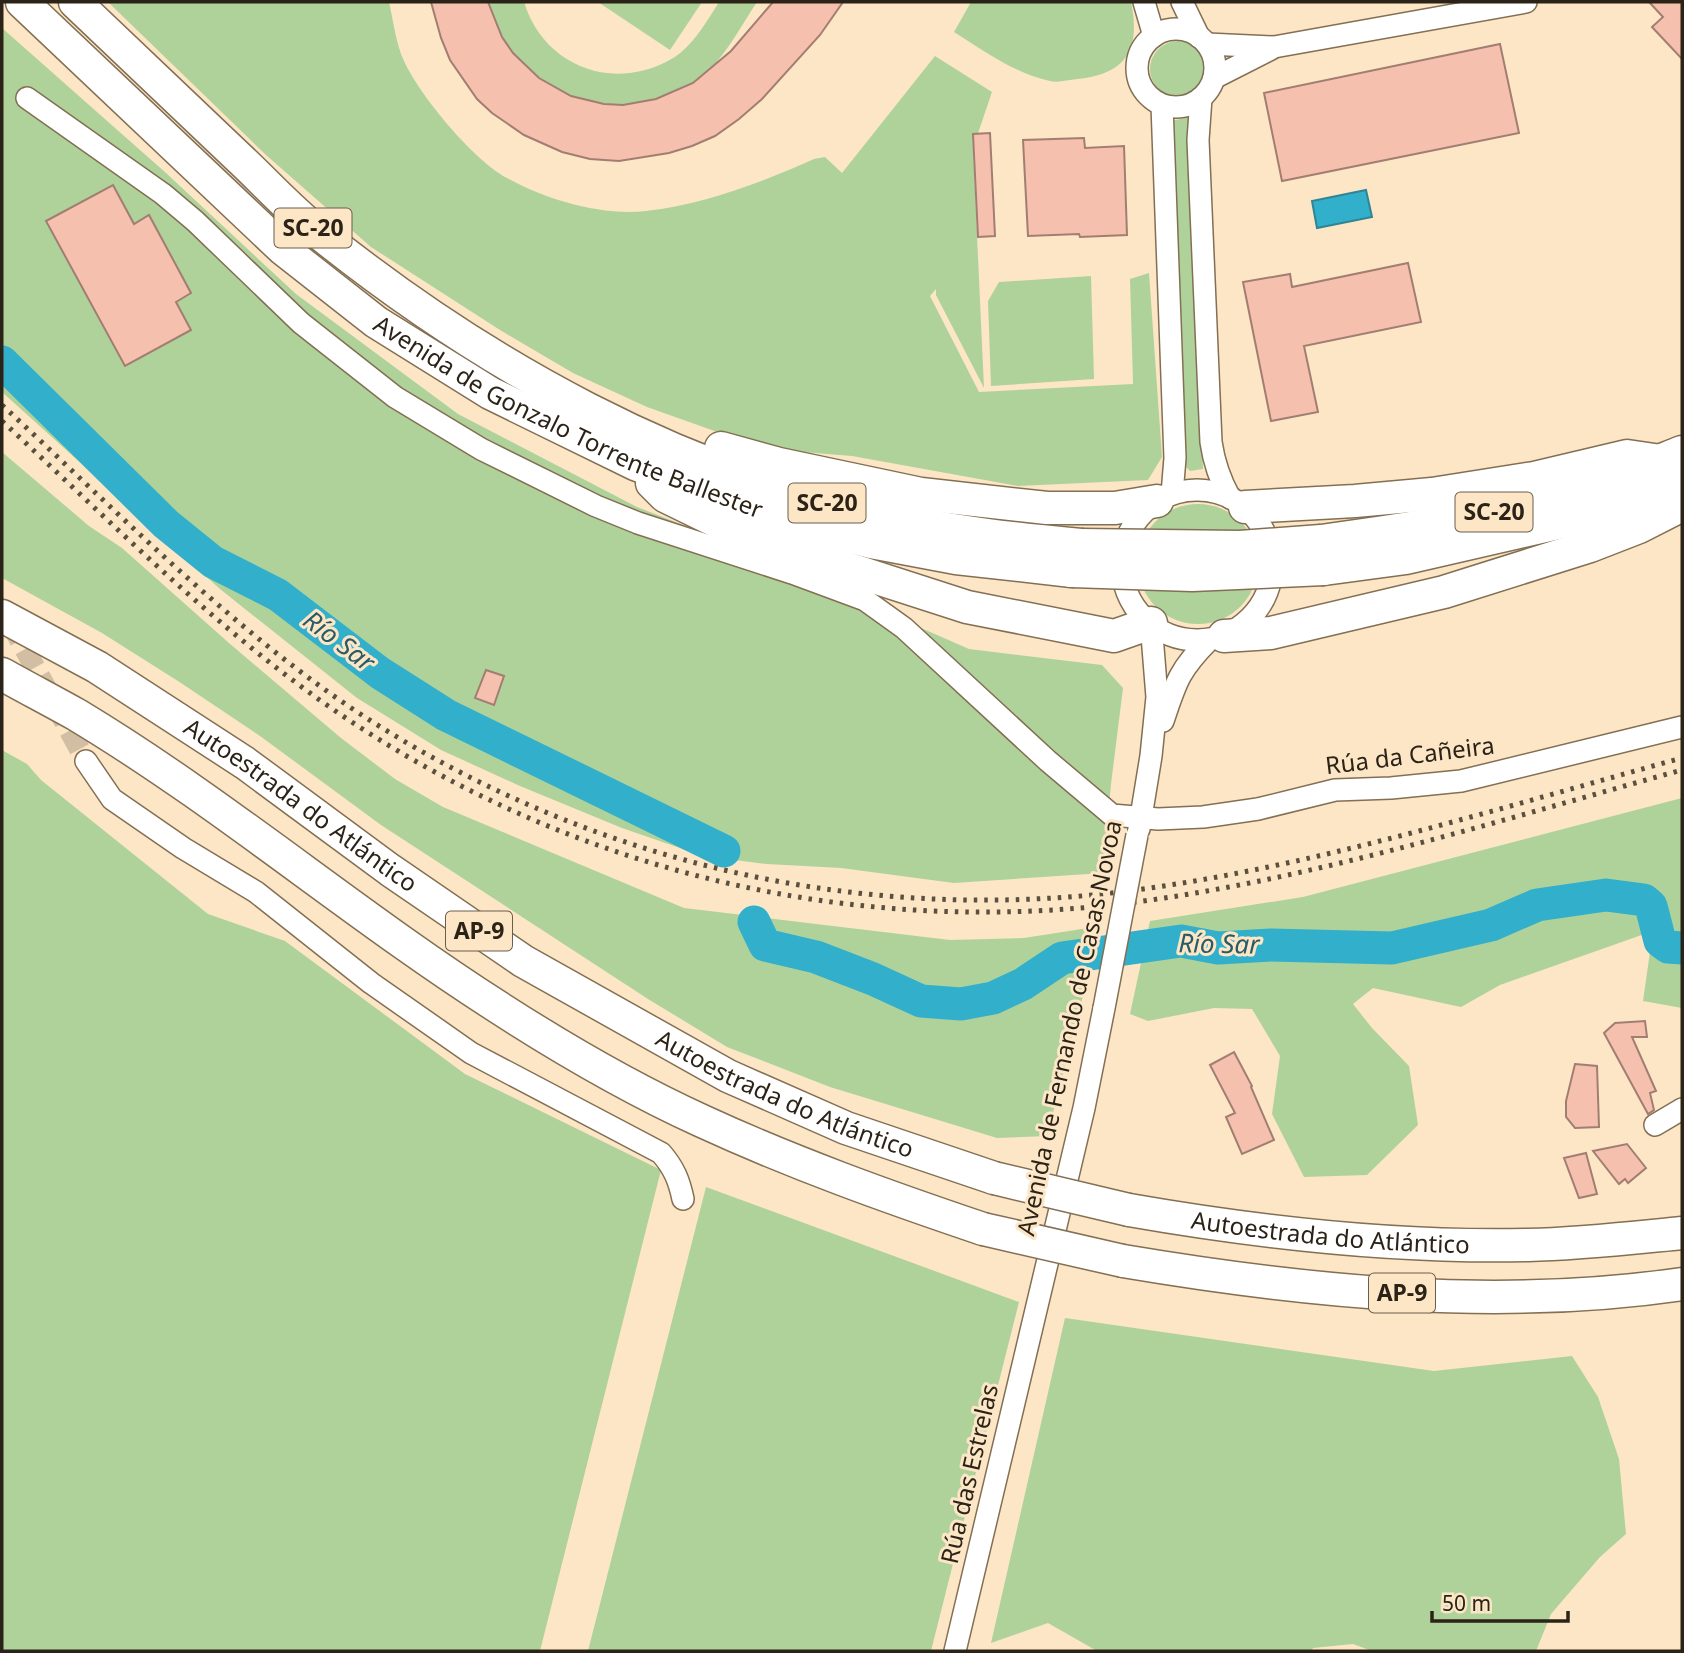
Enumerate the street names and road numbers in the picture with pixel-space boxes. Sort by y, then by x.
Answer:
road number: SC-20 [274,208,352,247]
street label: Avenida de Gonzalo Torrente Ballester [368,307,768,525]
road number: SC-20 [788,484,866,523]
road number: SC-20 [1456,492,1532,532]
street label: Autoestrada do Atlántico [178,710,424,899]
street label: Rúa da Cañeira [1323,728,1496,781]
street label: Avenida de Fernando de Casas Novoa [1008,817,1129,1238]
road number: AP-9 [446,912,512,950]
street label: Autoestrada do Atlántico [651,1021,918,1165]
street label: Autoestrada do Atlántico [1189,1202,1470,1260]
road number: AP-9 [1369,1274,1435,1312]
street label: Rúa das Estrelas [932,1381,1005,1567]

